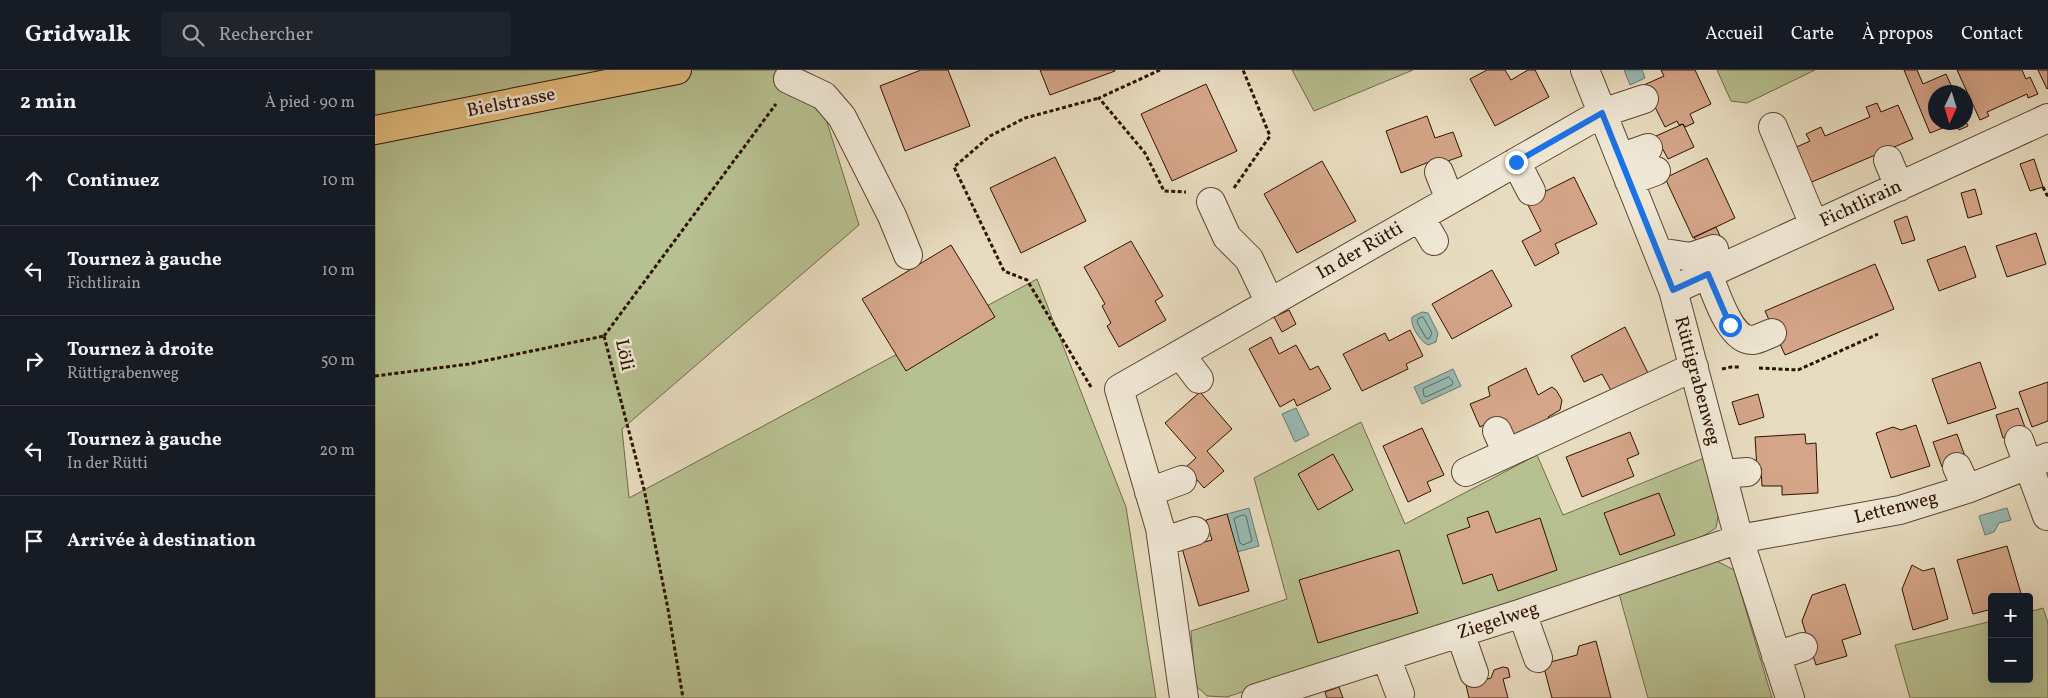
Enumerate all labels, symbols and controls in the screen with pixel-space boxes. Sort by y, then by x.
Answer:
search box [161,12,511,57]
text: Gridwalk [25,18,131,52]
icon: search [179,21,207,49]
text: Rechercher [219,22,313,48]
text: Accueil [1705,22,1763,47]
text: Carte [1791,22,1834,47]
text: À propos [1862,22,1933,47]
text: Contact [1961,22,2023,47]
street label: Bielstrasse [464,82,558,124]
north arrow [1928,85,1973,130]
text: 2 min [20,88,77,117]
text: À pied · 90 m [265,92,355,114]
route end [1505,151,1528,174]
icon: ahead [20,167,48,195]
text: Continuez [67,168,159,194]
text: 10 m [322,170,355,192]
street label: Fichtlirain [1816,174,1906,234]
street label: In der Rütti [1312,216,1408,286]
text: Tournez à gauche [67,247,222,273]
icon: left [20,257,48,285]
text: 10 m [322,260,355,282]
text: Fichtlirain [67,273,141,295]
street label: Rüttigrabenweg [1667,313,1727,449]
route start [1719,314,1742,337]
text: Tournez à droite [67,337,214,363]
street label: Löli [608,337,640,374]
icon: right [20,347,48,375]
text: 50 m [321,350,355,372]
text: Rüttigrabenweg [67,363,179,385]
text: Tournez à gauche [67,427,222,453]
icon: left [20,437,48,465]
text: 20 m [320,440,355,462]
text: In der Rütti [67,453,148,475]
street label: Lettenweg [1851,485,1941,531]
icon: arrive [20,527,48,555]
text: Arrivée à destination [67,528,256,554]
map controls [1988,593,2033,683]
button: + [1988,593,2033,638]
street label: Ziegelweg [1454,596,1542,646]
button: − [1988,638,2033,683]

